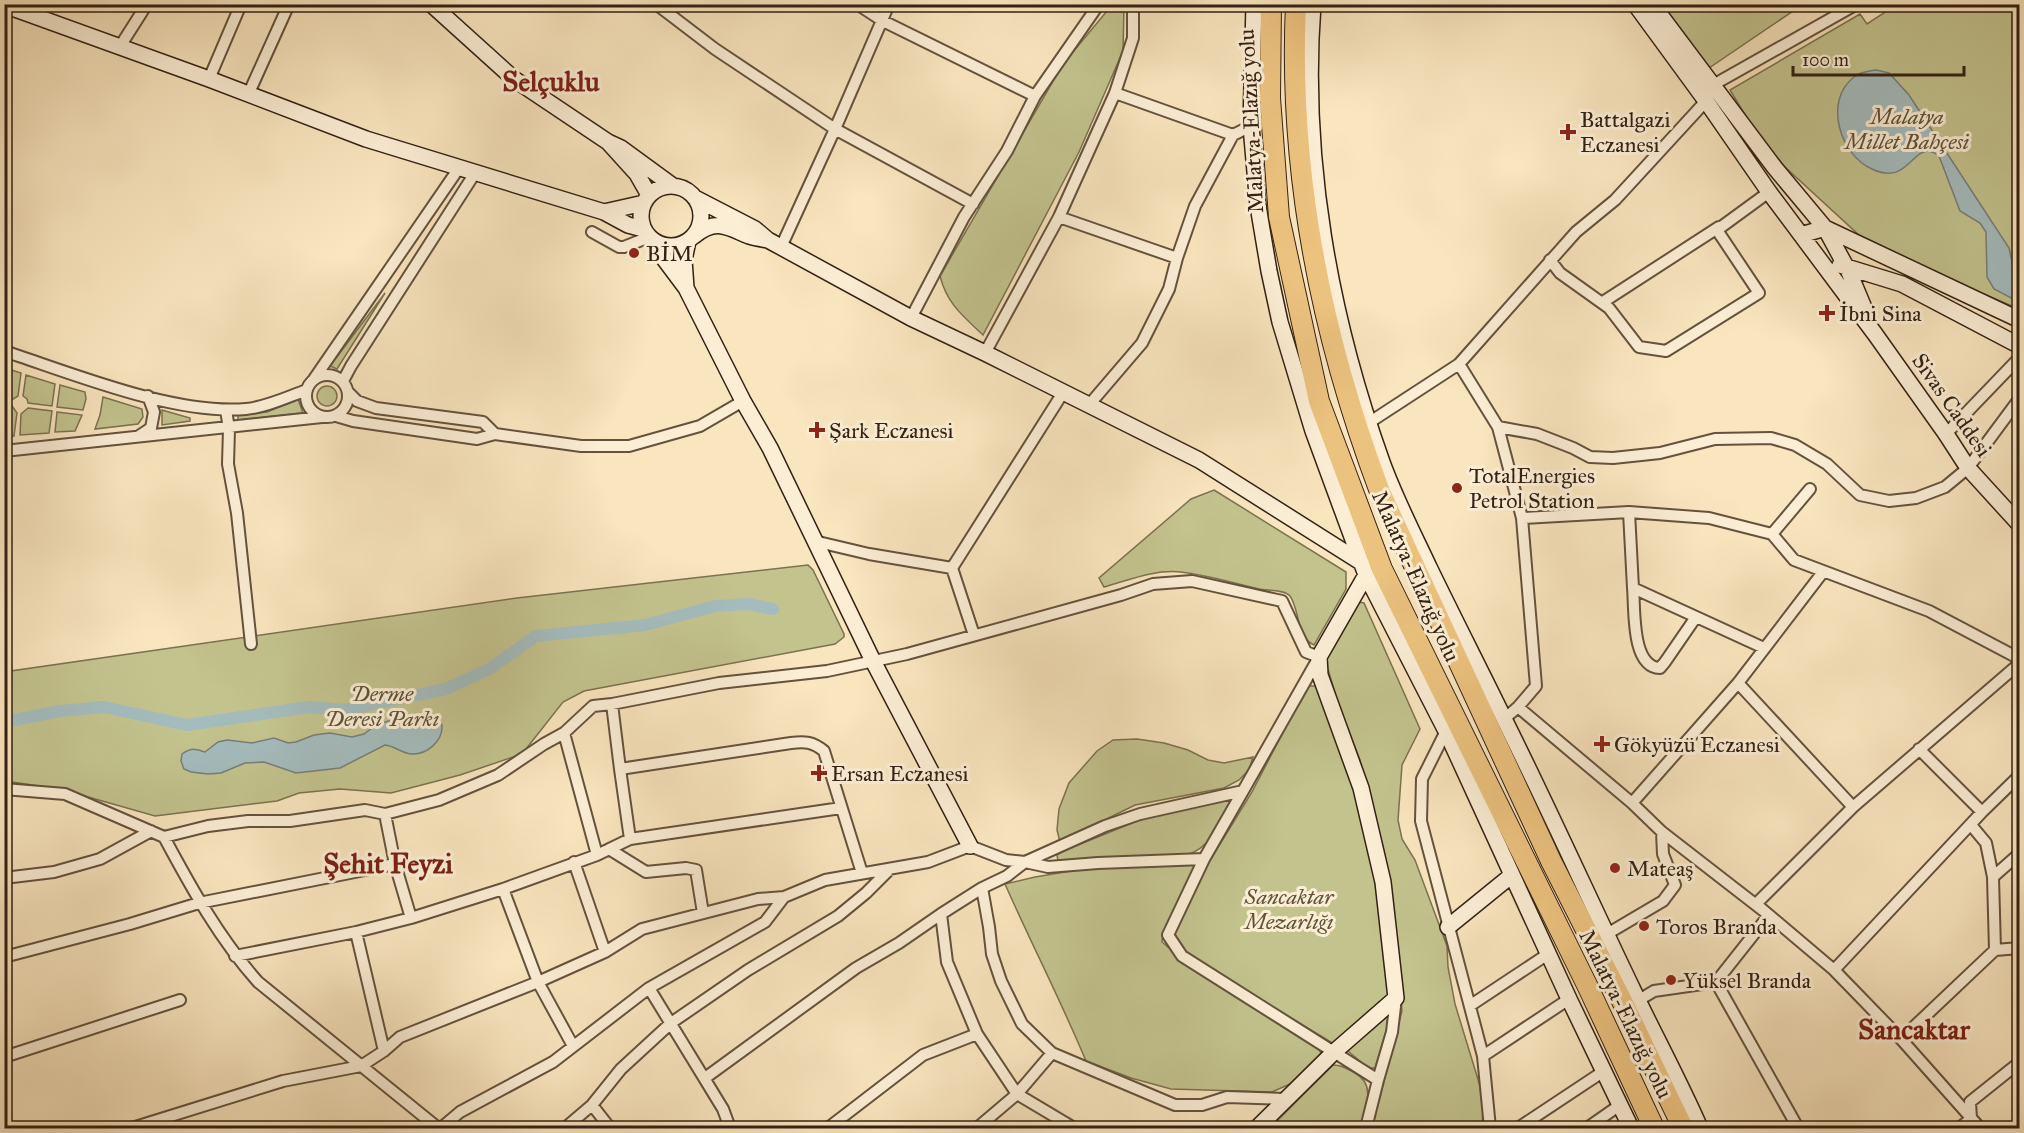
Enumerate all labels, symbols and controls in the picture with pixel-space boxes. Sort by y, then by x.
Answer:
street label: Malatya-Elazığ yolu [1233,28,1269,214]
scale bar [1793,39,1964,77]
text: 100 m [1802,49,1849,71]
district label: Selçuklu [502,64,600,99]
park label: Malatya Millet Bahçesi [1843,103,1970,155]
place label: Battalgazi Eczanesi [1580,106,1670,158]
marker: Battalgazi Eczanesi [1561,125,1575,139]
place label: BİM [646,240,693,267]
marker: BİM [627,246,641,260]
place label: İbni Sina [1839,300,1922,327]
marker: İbni Sina [1820,306,1834,320]
street label: Sivas Caddesi [1906,348,1998,462]
place label: Şark Eczanesi [829,417,954,444]
marker: Şark Eczanesi [810,423,824,437]
place label: TotalEnergies Petrol Station [1469,462,1595,514]
marker: TotalEnergies Petrol Station [1450,481,1464,495]
street label: Malatya-Elazığ yolu [1366,486,1466,666]
park label: Derme Deresi Parkı [325,680,439,732]
place label: Gökyüzü Eczanesi [1614,731,1780,758]
marker: Gökyüzü Eczanesi [1595,737,1609,751]
place label: Ersan Eczanesi [831,760,969,787]
marker: Ersan Eczanesi [812,766,826,780]
district label: Şehit Feyzi [323,846,453,881]
place label: Mateaş [1627,855,1693,882]
marker: Mateaş [1608,861,1622,875]
park label: Sancaktar Mezarlığı [1243,883,1335,935]
place label: Toros Branda [1656,913,1778,940]
marker: Toros Branda [1637,919,1651,933]
street label: Malatya-Elazığ yolu [1573,925,1679,1103]
place label: Yüksel Branda [1683,967,1812,994]
marker: Yüksel Branda [1664,973,1678,987]
district label: Sancaktar [1858,1012,1970,1047]

